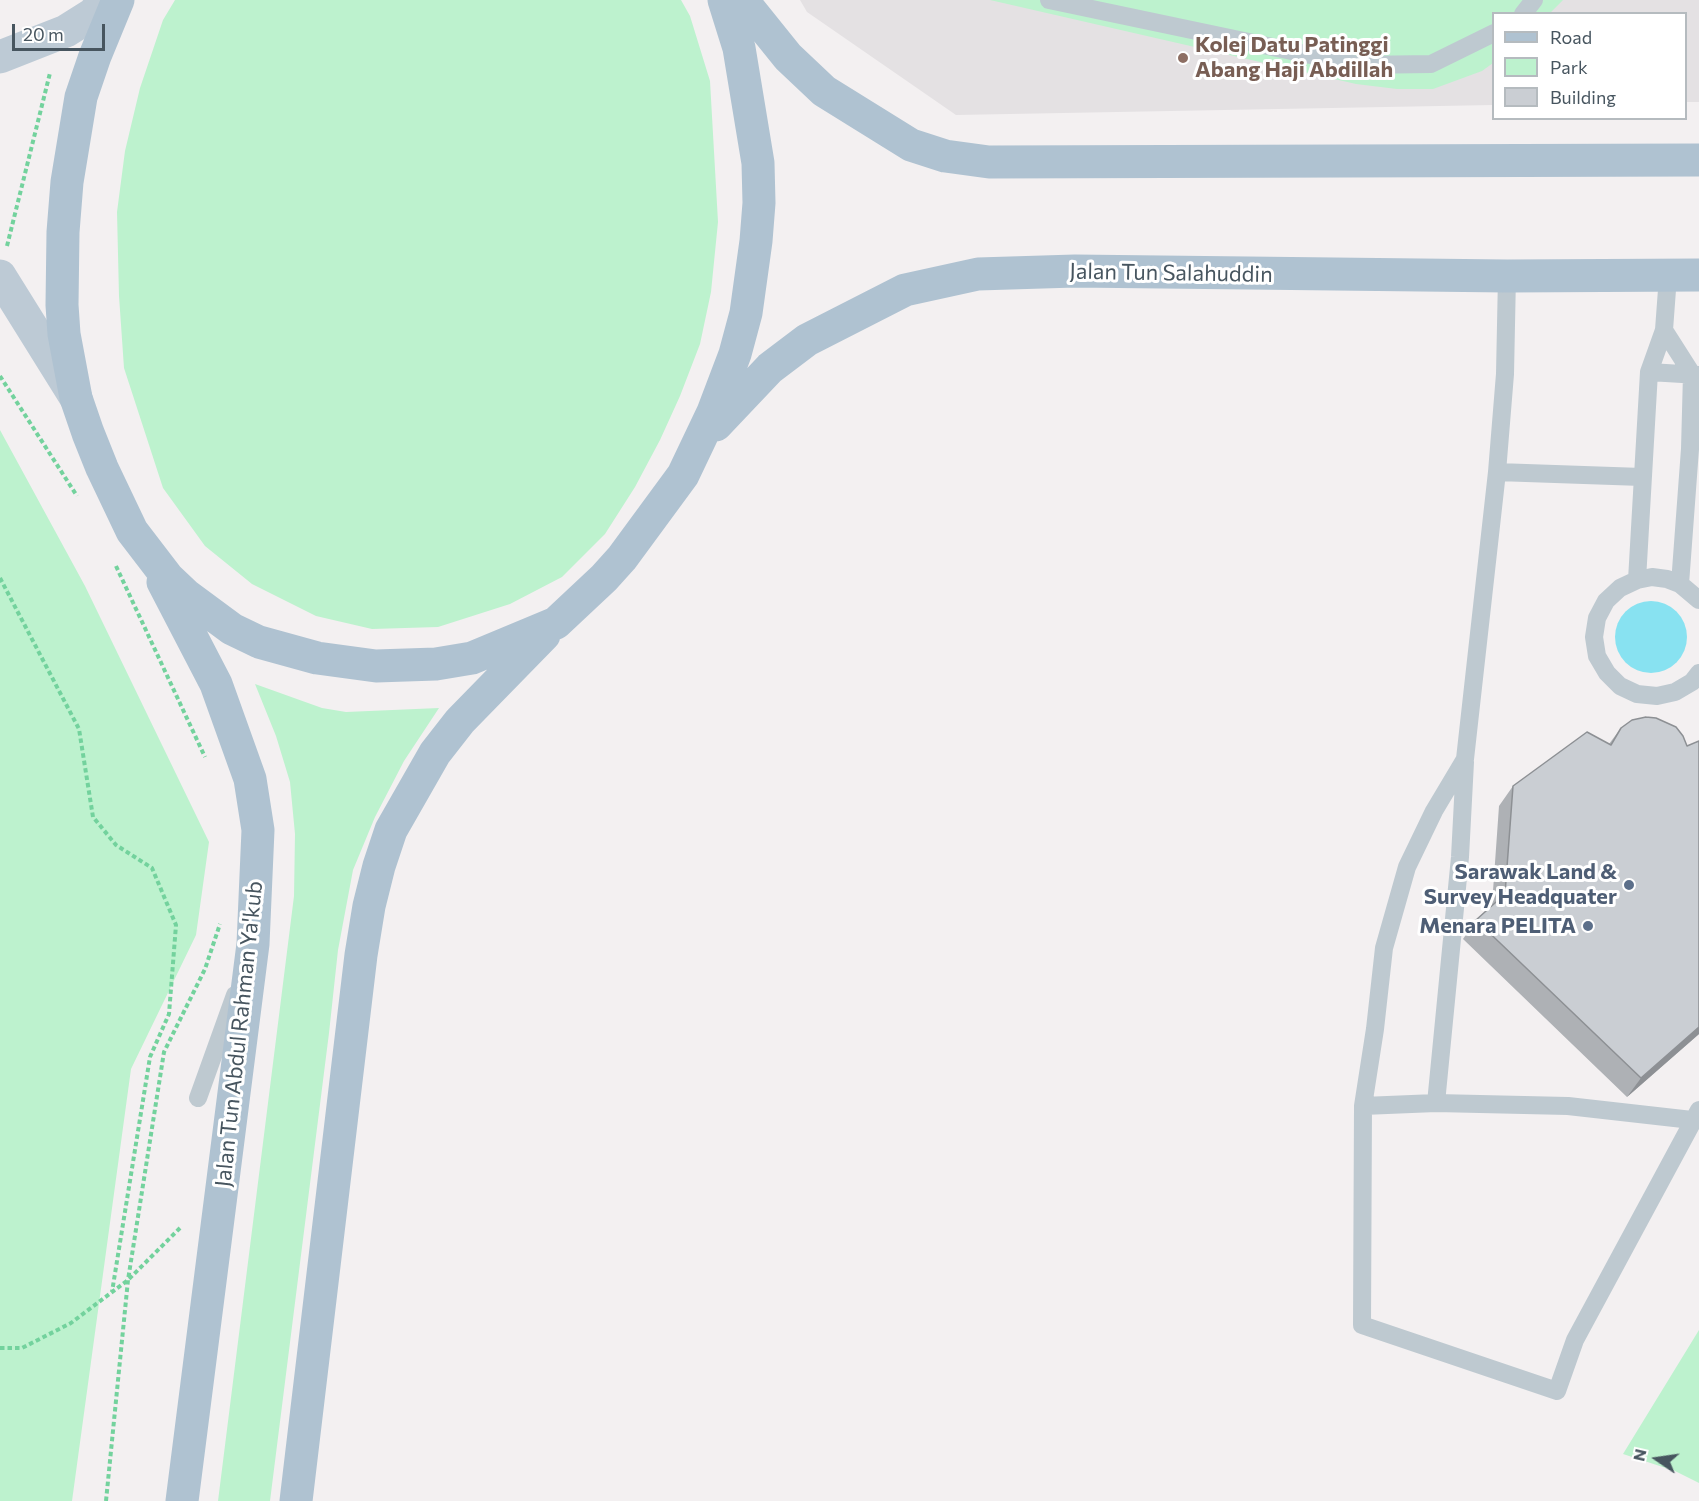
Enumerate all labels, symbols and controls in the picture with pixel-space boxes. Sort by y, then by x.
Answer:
scale bar [15,12,108,50]
legend [1492,12,1687,120]
text: 20 m [23,23,64,45]
text: Road [1550,26,1592,48]
place label: Kolej Datu Patinggi Abang Haji Abdillah [1195,32,1393,84]
marker: Kolej Datu Patinggi Abang Haji Abdillah [1176,51,1190,65]
text: Park [1550,56,1588,78]
text: Building [1550,86,1616,108]
street label: Jalan Tun Salahuddin [1069,258,1273,288]
place label: Sarawak Land & Survey Headquater [1424,859,1617,910]
marker: Sarawak Land & Survey Headquater [1622,878,1636,892]
street label: Jalan Tun Abdul Rahman Ya'kub [210,880,268,1188]
place label: Menara PELITA [1419,913,1576,939]
marker: Menara PELITA [1581,919,1595,933]
north arrow [1627,1429,1687,1489]
text: N [1628,1447,1650,1463]

